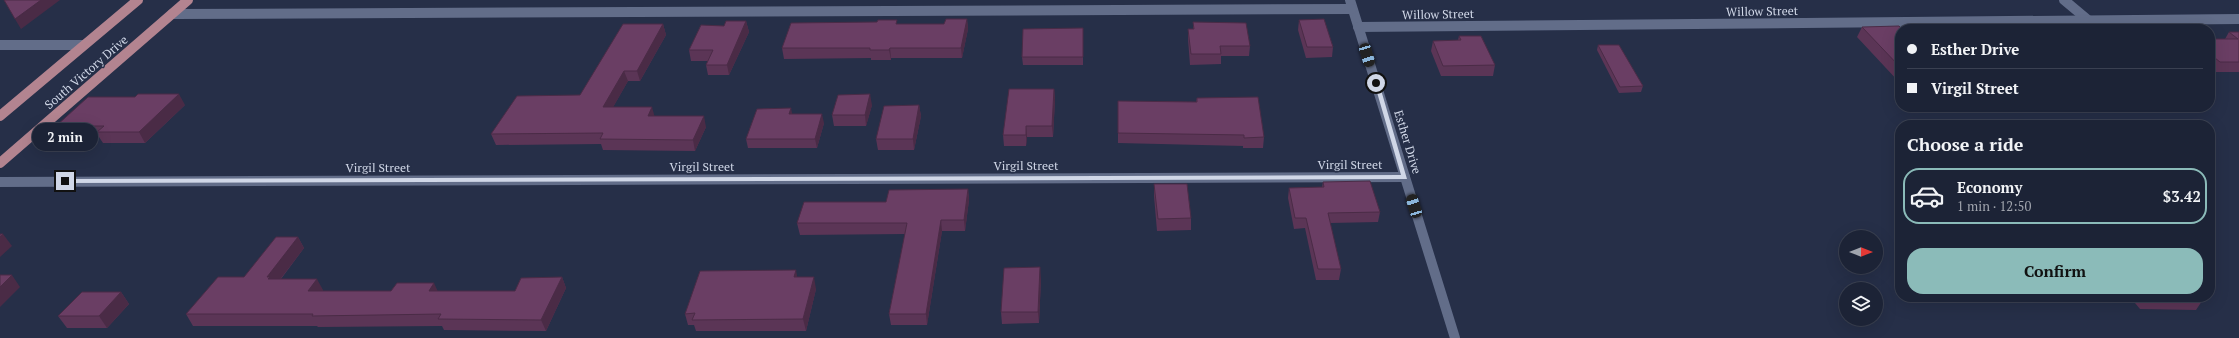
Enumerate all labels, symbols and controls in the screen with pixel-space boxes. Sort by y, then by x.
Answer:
street label: Willow Street [1726,3,1799,19]
street label: Willow Street [1402,6,1475,22]
street label: South Victory Drive [41,32,131,112]
text: Esther Drive [1931,39,2019,59]
car [1358,42,1376,68]
route start [1367,74,1385,92]
text: Virgil Street [1931,78,2019,98]
street label: Esther Drive [1391,108,1425,176]
callout: 2 min [32,123,98,151]
text: 2 min [47,128,83,146]
text: Choose a ride [1907,132,2023,156]
street label: Virgil Street [1318,157,1383,172]
street label: Virgil Street [994,158,1059,173]
street label: Virgil Street [670,159,735,174]
street label: Virgil Street [346,160,411,175]
route end [56,172,74,190]
text: Economy [1957,177,2022,197]
icon: car [1909,178,1945,214]
text: $3.42 [2163,186,2201,206]
car [1405,193,1423,219]
text: 1 min · 12:50 [1957,197,2031,215]
north arrow [1839,230,1883,274]
map controls [1839,230,1883,326]
button: Confirm [1907,248,2203,294]
button: layers [1839,282,1883,326]

